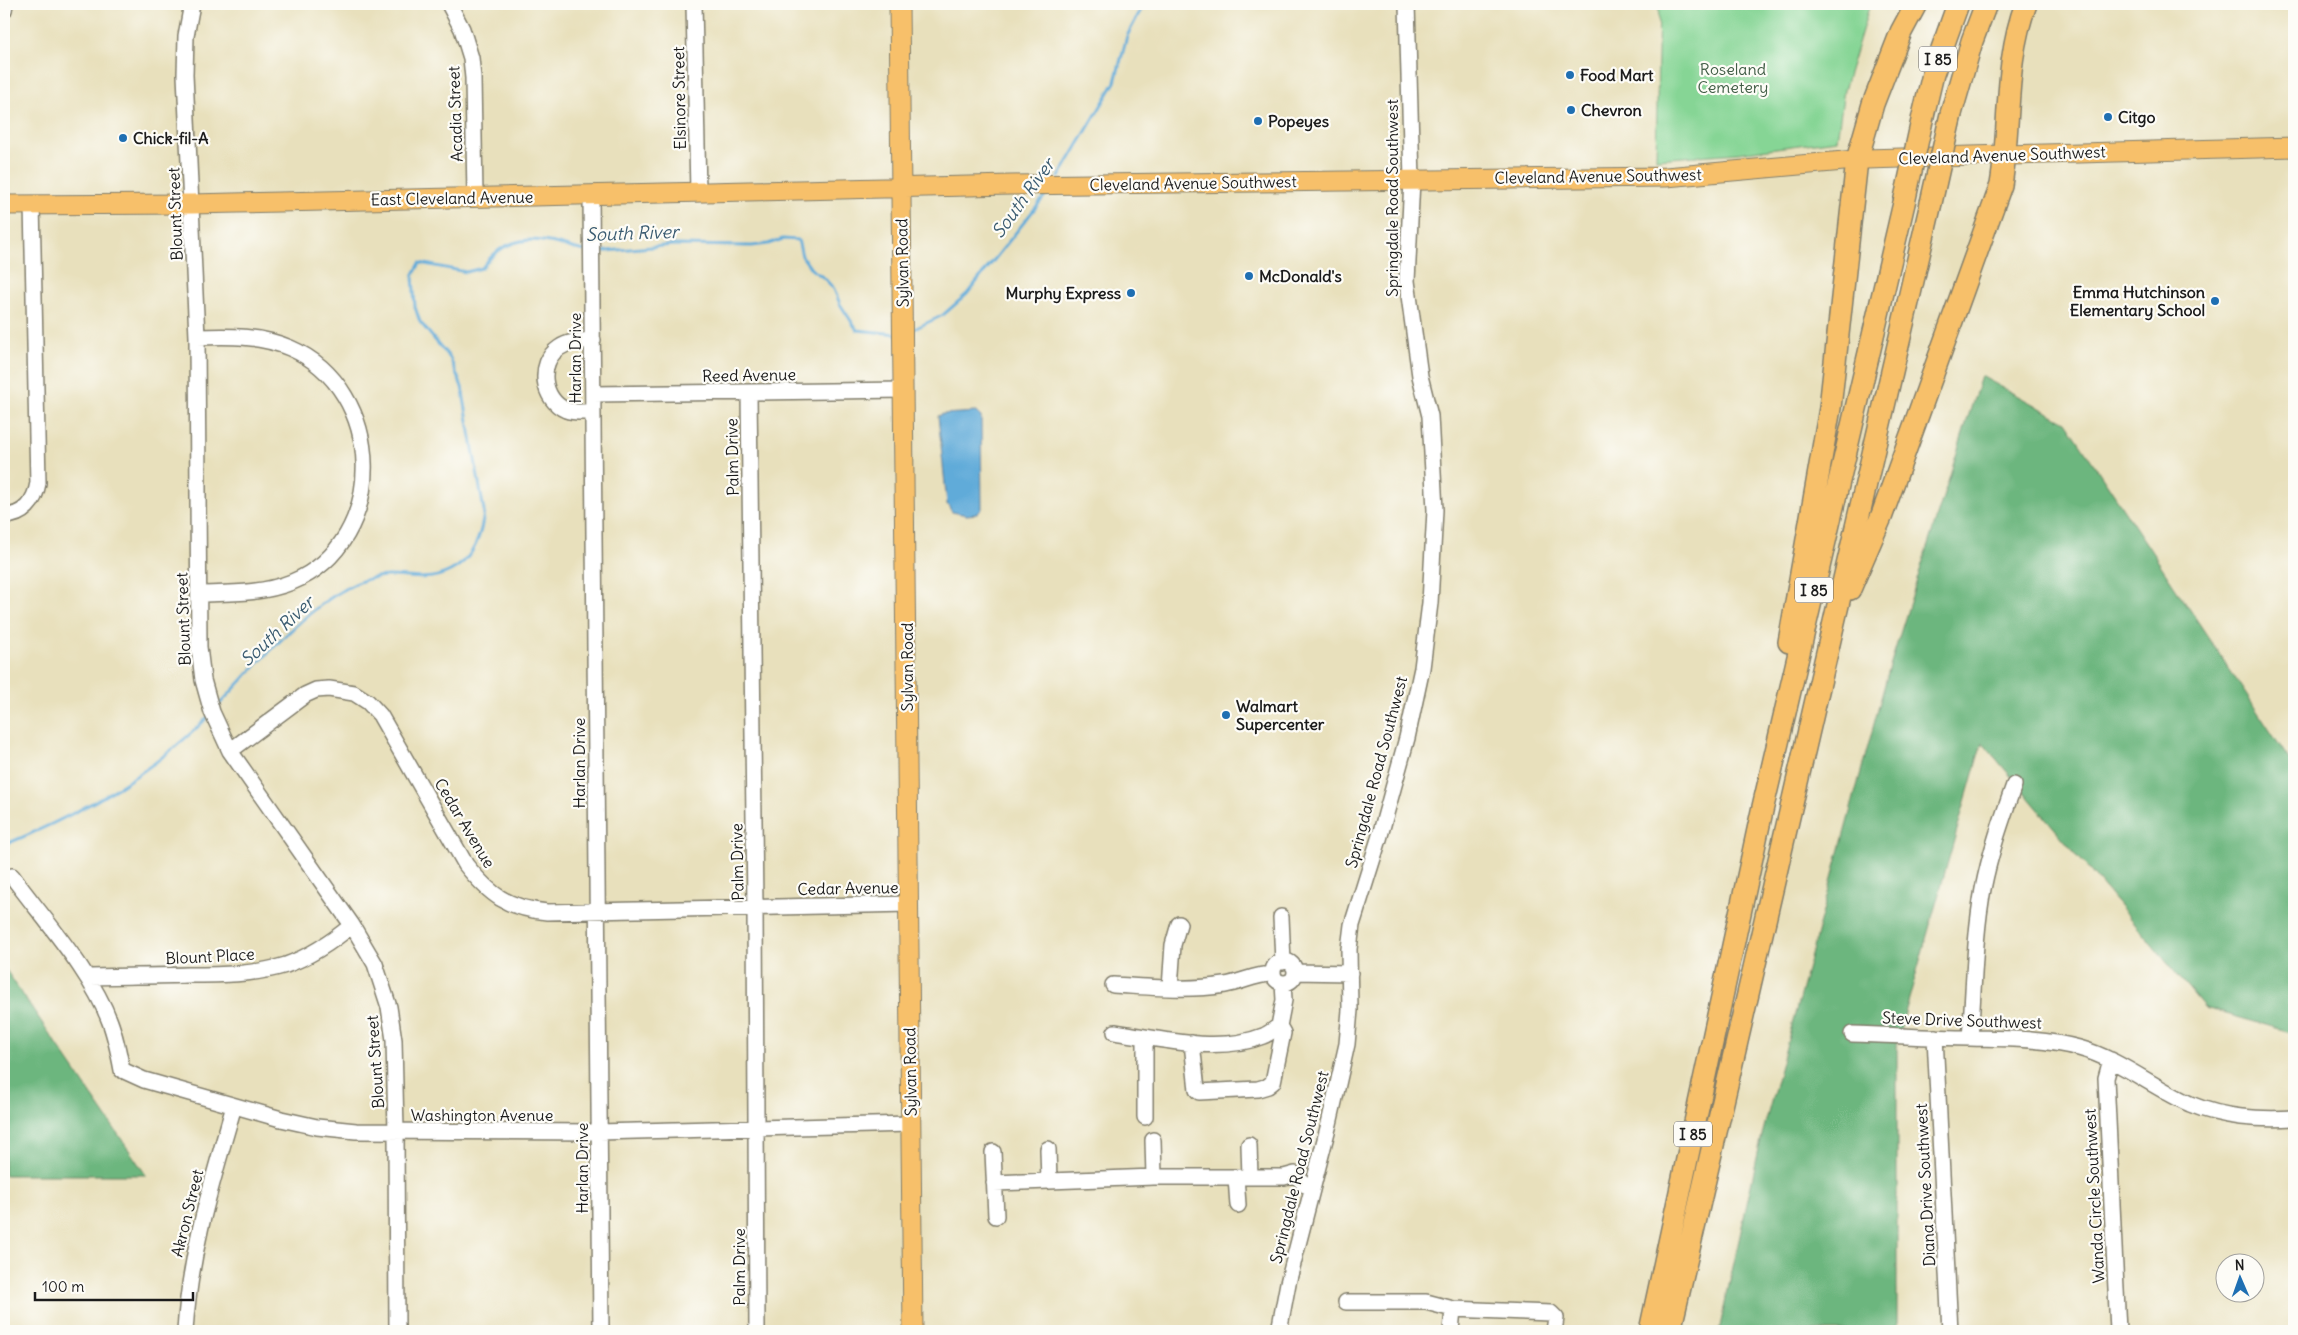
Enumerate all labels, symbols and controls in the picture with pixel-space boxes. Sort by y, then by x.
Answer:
street label: Elsinore Street [668,46,690,150]
road number: I 85 [1919,46,1957,72]
park label: Roseland Cemetery [1698,59,1768,97]
street label: Acadia Street [443,65,467,162]
place label: Food Mart [1580,65,1654,85]
marker: Food Mart [1564,69,1576,81]
street label: Springdale Road Southwest [1382,98,1402,297]
place label: Chevron [1581,100,1642,120]
marker: Chevron [1565,104,1577,116]
place label: Citgo [2118,107,2155,128]
place label: Popeyes [1268,111,1329,132]
marker: Citgo [2102,111,2114,123]
marker: Popeyes [1252,115,1264,127]
place label: Chick-fil-A [133,128,208,148]
marker: Chick-fil-A [117,132,129,144]
street label: Cleveland Avenue Southwest [1898,141,2107,169]
water label: South River [986,152,1061,242]
street label: Cleveland Avenue Southwest [1494,164,1702,188]
street label: Blount Street [163,166,187,261]
street label: Cleveland Avenue Southwest [1089,171,1297,195]
street label: East Cleveland Avenue [370,187,534,209]
street label: Sylvan Road [891,218,913,308]
water label: South River [585,220,681,246]
place label: McDonald's [1259,266,1342,286]
marker: McDonald's [1243,270,1255,282]
place label: Emma Hutchinson Elementary School [2070,282,2205,321]
place label: Murphy Express [1006,283,1121,304]
marker: Murphy Express [1125,287,1137,299]
marker: Emma Hutchinson Elementary School [2209,295,2221,307]
street label: Harlan Drive [565,313,585,403]
street label: Reed Avenue [702,364,796,386]
street label: Palm Drive [721,418,743,496]
street label: Blount Street [171,571,195,666]
road number: I 85 [1795,578,1833,602]
water label: South River [235,589,321,671]
street label: Sylvan Road [897,623,917,711]
street label: Springdale Road Southwest [1341,673,1411,870]
place label: Walmart Supercenter [1236,696,1325,735]
marker: Walmart Supercenter [1220,709,1232,721]
street label: Harlan Drive [569,718,589,808]
street label: Cedar Avenue [430,774,500,872]
street label: Palm Drive [726,823,748,901]
street label: Cedar Avenue [797,877,899,899]
street label: Blount Place [165,944,255,968]
street label: Steve Drive Southwest [1882,1007,2043,1033]
street label: Blount Street [362,1014,388,1109]
street label: Sylvan Road [899,1027,921,1117]
street label: Springdale Road Southwest [1265,1068,1333,1265]
street label: Diana Drive Southwest [1911,1102,1939,1267]
street label: Washington Avenue [411,1105,553,1125]
street label: Wanda Circle Southwest [2079,1107,2109,1284]
road number: I 85 [1674,1122,1712,1146]
street label: Harlan Drive [572,1123,592,1213]
street label: Akron Street [166,1167,208,1259]
street label: Palm Drive [729,1228,749,1306]
north arrow [2216,1252,2266,1302]
text: N [2234,1256,2245,1274]
scale bar [35,1270,192,1302]
text: 100 m [42,1277,84,1296]

